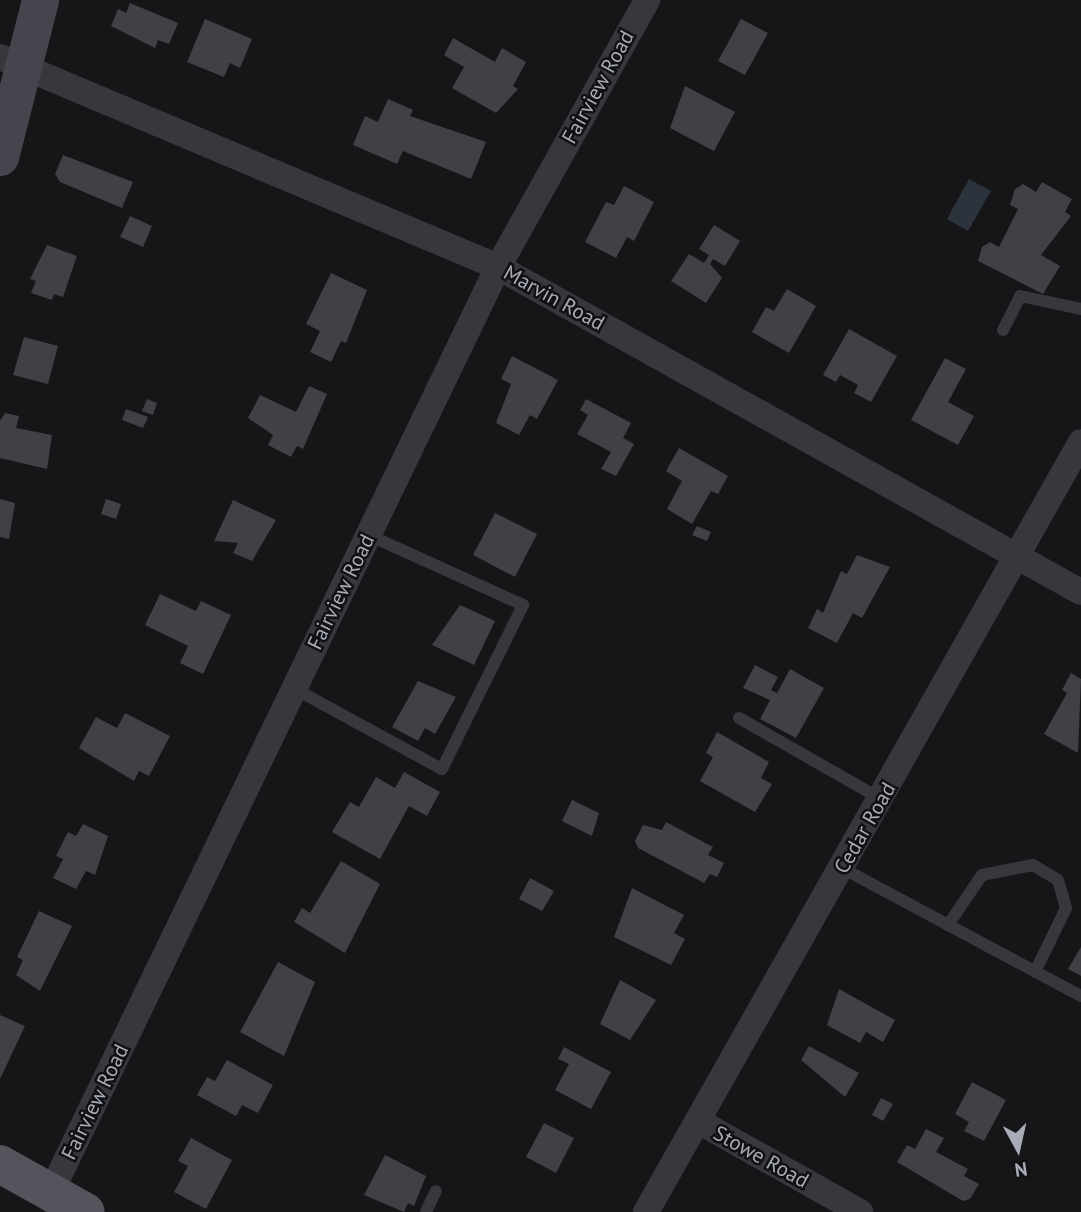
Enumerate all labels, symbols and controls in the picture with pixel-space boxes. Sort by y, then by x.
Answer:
street label: Fairview Road [557,26,639,148]
street label: Marvin Road [499,260,609,336]
street label: Fairview Road [302,530,380,654]
street label: Cedar Road [829,778,901,878]
street label: Fairview Road [56,1040,134,1164]
north arrow [983,1114,1053,1184]
street label: Stowe Road [709,1121,813,1193]
text: N [1013,1157,1029,1183]

